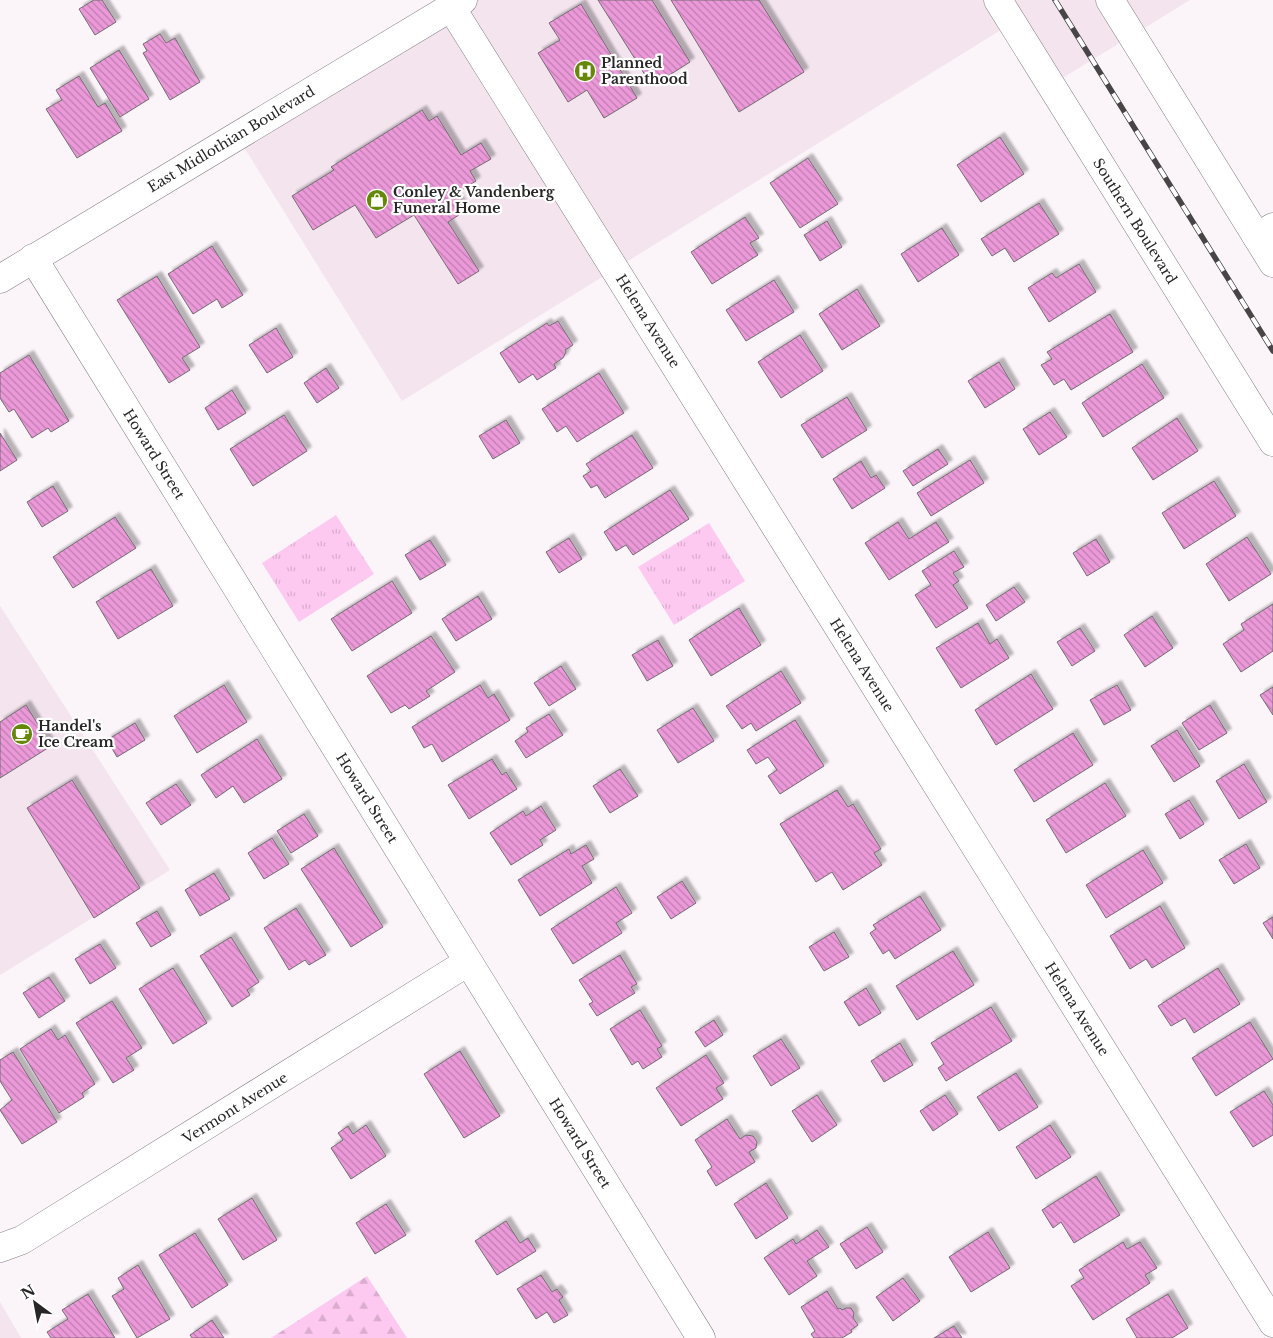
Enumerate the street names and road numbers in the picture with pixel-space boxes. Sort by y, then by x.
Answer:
street label: East Midlothian Boulevard [144,82,318,196]
street label: Southern Boulevard [1089,155,1181,288]
street label: Helena Avenue [612,271,684,371]
street label: Howard Street [119,406,189,503]
street label: Helena Avenue [826,615,898,715]
street label: Howard Street [332,750,402,847]
street label: Helena Avenue [1041,959,1113,1059]
street label: Vermont Avenue [178,1068,291,1148]
street label: Howard Street [545,1095,615,1192]

